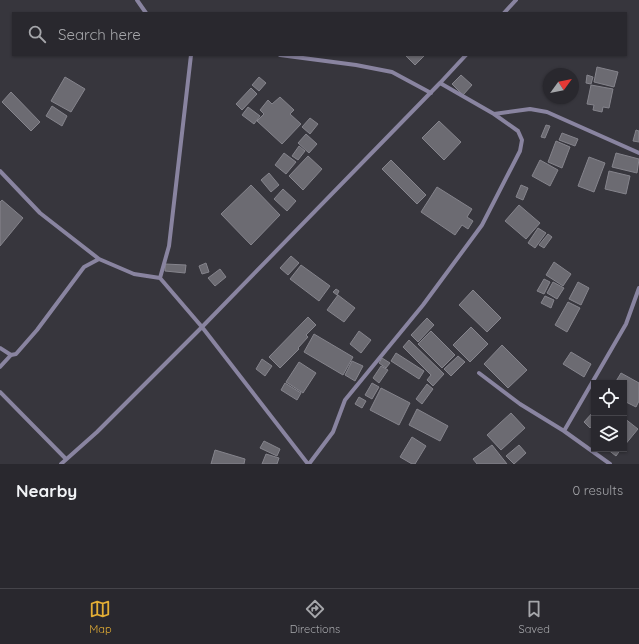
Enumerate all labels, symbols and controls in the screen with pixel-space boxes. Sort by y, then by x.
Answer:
search box [12,12,627,56]
icon: search [26,23,48,45]
text: Search here [58,25,141,44]
north arrow [543,68,579,104]
map controls [591,380,627,452]
button: locate [591,380,627,416]
button: layers [591,416,627,452]
text: Nearby [16,480,77,501]
text: 0 results [572,482,623,498]
tab: Map [89,598,112,636]
tab: Directions [290,598,340,636]
tab: Saved [518,598,550,636]

